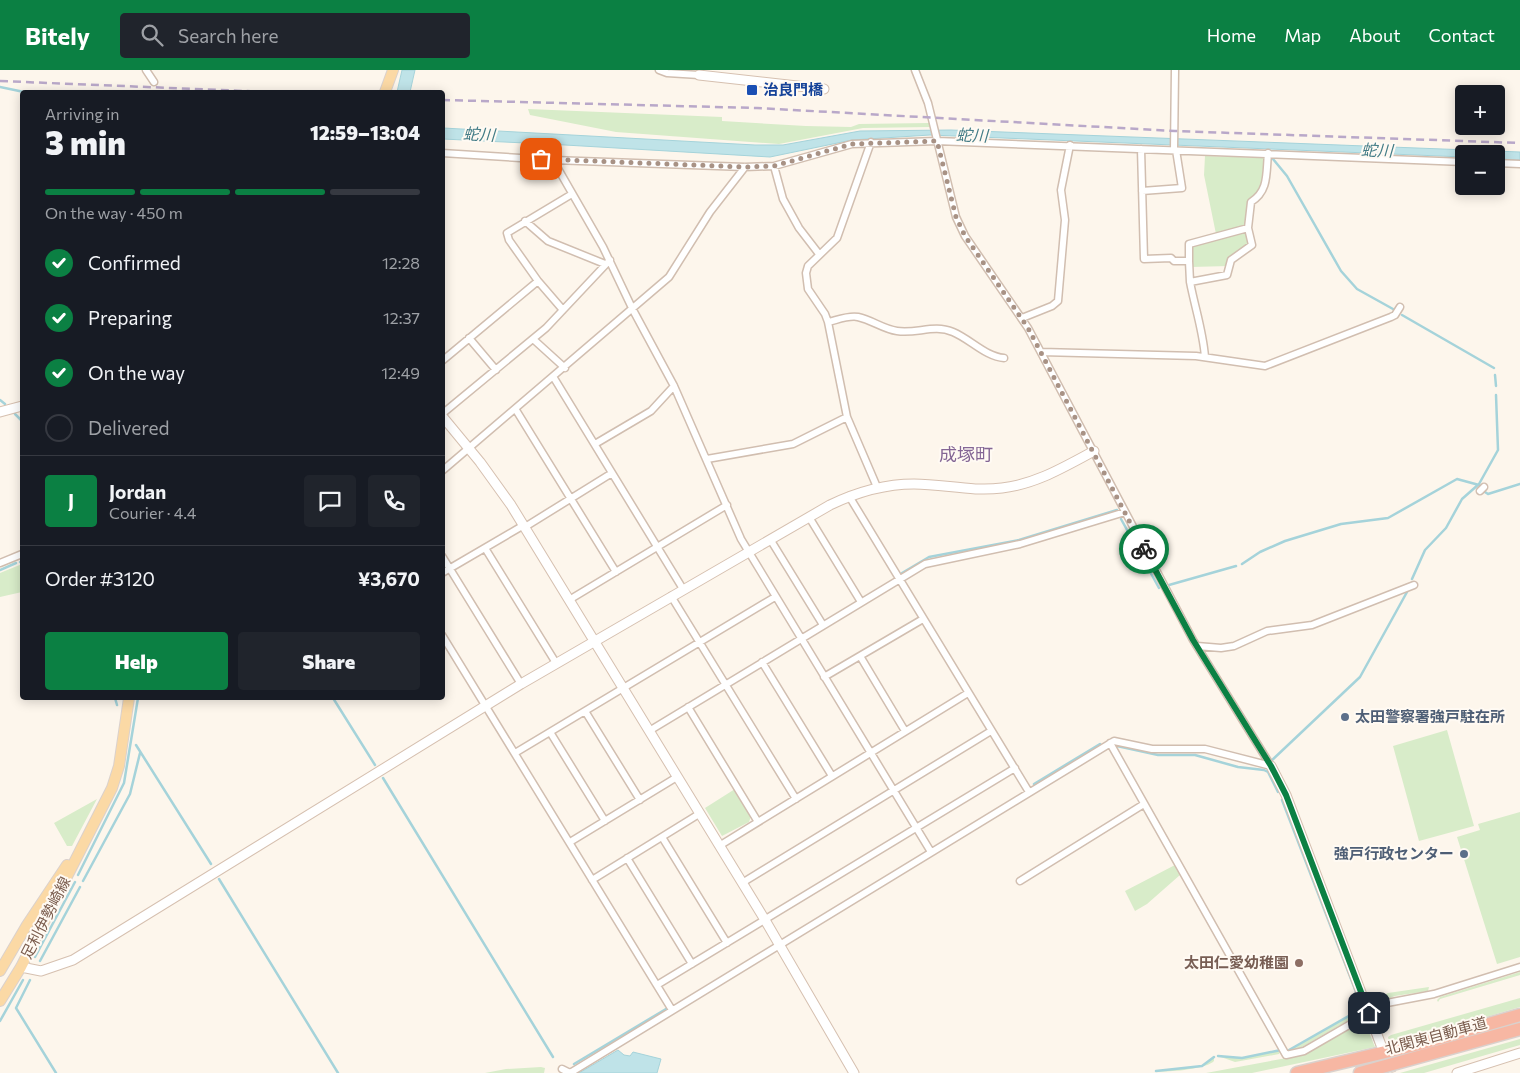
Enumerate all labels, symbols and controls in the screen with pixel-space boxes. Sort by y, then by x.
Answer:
search box [120,13,470,58]
text: Bitely [25,21,90,50]
icon: search [138,21,166,49]
text: Search here [178,24,278,47]
text: Home [1207,24,1256,46]
text: Map [1284,24,1321,46]
text: About [1349,24,1401,46]
text: Contact [1429,24,1495,46]
place label: 治良門橋 [763,80,824,98]
marker: 治良門橋 [745,83,759,97]
map controls [1455,85,1505,195]
button: + [1455,85,1505,135]
text: Arriving in [45,104,119,123]
text: 12:59–13:04 [310,121,420,144]
text: 3 min [45,122,126,162]
water label: 蛇川 [463,123,497,144]
water label: 蛇川 [956,124,990,145]
pin [520,138,562,180]
water label: 蛇川 [1361,139,1395,160]
icon: bag [527,145,555,173]
button: − [1455,145,1505,195]
text: On the way · 450 m [45,203,183,222]
icon: check [45,249,73,277]
text: Confirmed [88,251,181,274]
text: 12:28 [382,253,420,272]
icon: check [45,304,73,332]
text: Preparing [88,306,172,329]
text: 12:37 [383,308,420,327]
icon: check [45,359,73,387]
text: On the way [88,361,185,384]
text: 12:49 [381,363,420,382]
text: Delivered [88,416,169,439]
district label: 成塚町 [939,443,993,465]
button: chat [304,475,356,527]
button: phone [368,475,420,527]
text: Jordan [109,480,166,503]
text: J [68,489,74,512]
text: Courier · 4.4 [109,503,196,522]
courier [1119,524,1169,574]
icon: bike [1130,535,1158,563]
text: Order #3120 [45,567,155,590]
text: ¥3,670 [358,567,420,590]
button: Help [45,632,228,690]
button: Share [238,632,420,690]
place label: 太田警察署強戸駐在所 [1355,707,1505,725]
marker: 太田警察署強戸駐在所 [1339,711,1351,723]
place label: 強戸行政センター [1334,844,1454,862]
marker: 強戸行政センター [1458,848,1470,860]
street label: 足利伊勢崎線 [17,873,74,962]
place label: 太田仁愛幼稚園 [1184,953,1289,971]
marker: 太田仁愛幼稚園 [1293,957,1305,969]
pin [1348,992,1390,1034]
icon: home [1355,999,1383,1027]
street label: 北関東自動車道 [1383,1013,1489,1057]

